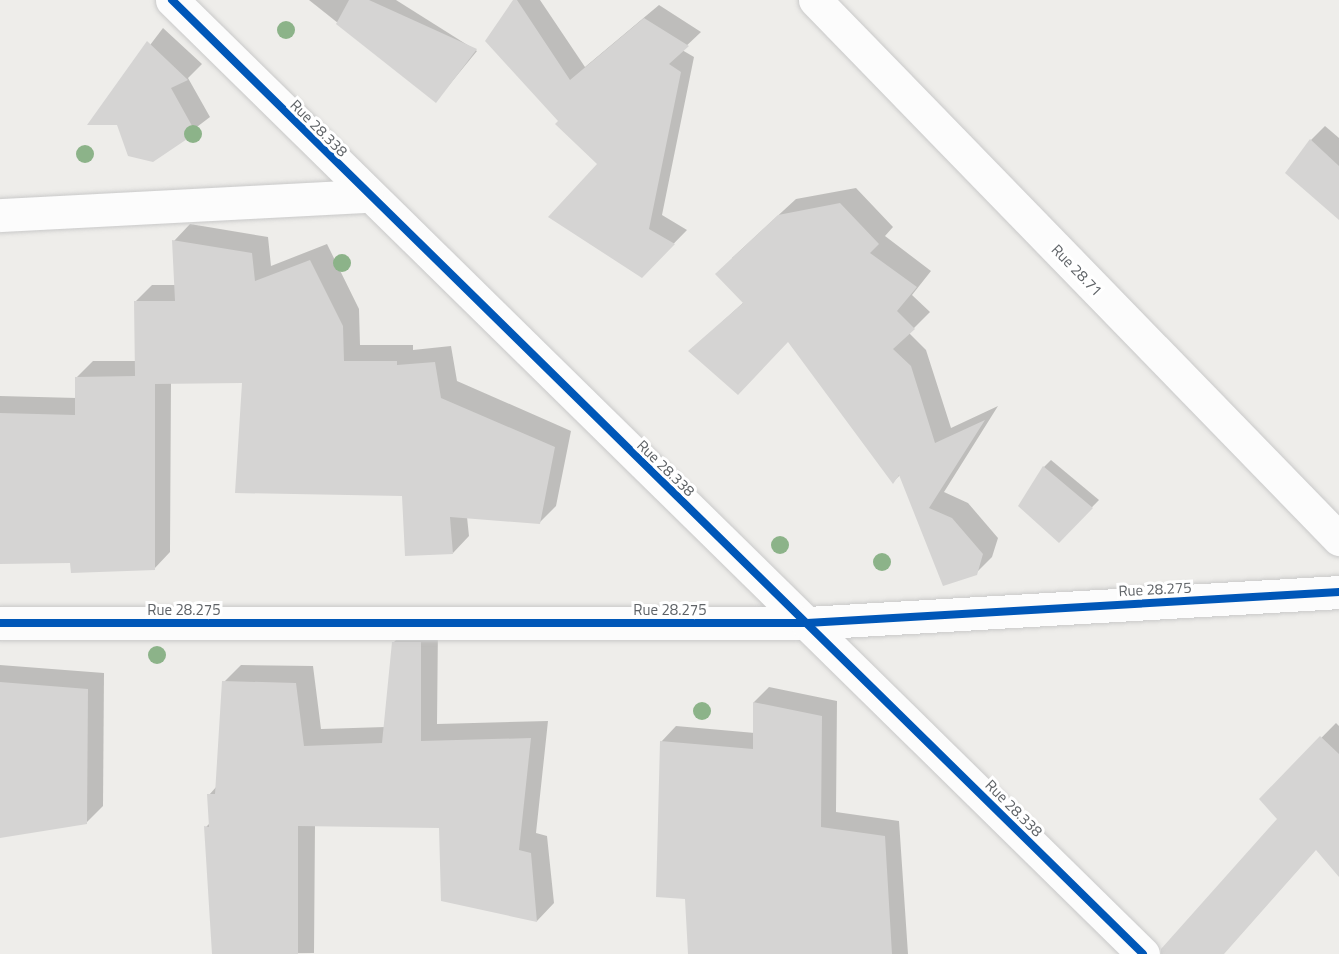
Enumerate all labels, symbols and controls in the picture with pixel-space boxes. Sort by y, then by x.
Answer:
street label: Rue 28.338 [287,96,351,160]
street label: Rue 28.71 [1048,240,1106,300]
street label: Rue 28.338 [633,436,699,500]
street label: Rue 28.275 [1118,578,1192,600]
street label: Rue 28.275 [147,601,221,619]
street label: Rue 28.275 [633,601,707,619]
street label: Rue 28.338 [982,776,1046,840]

